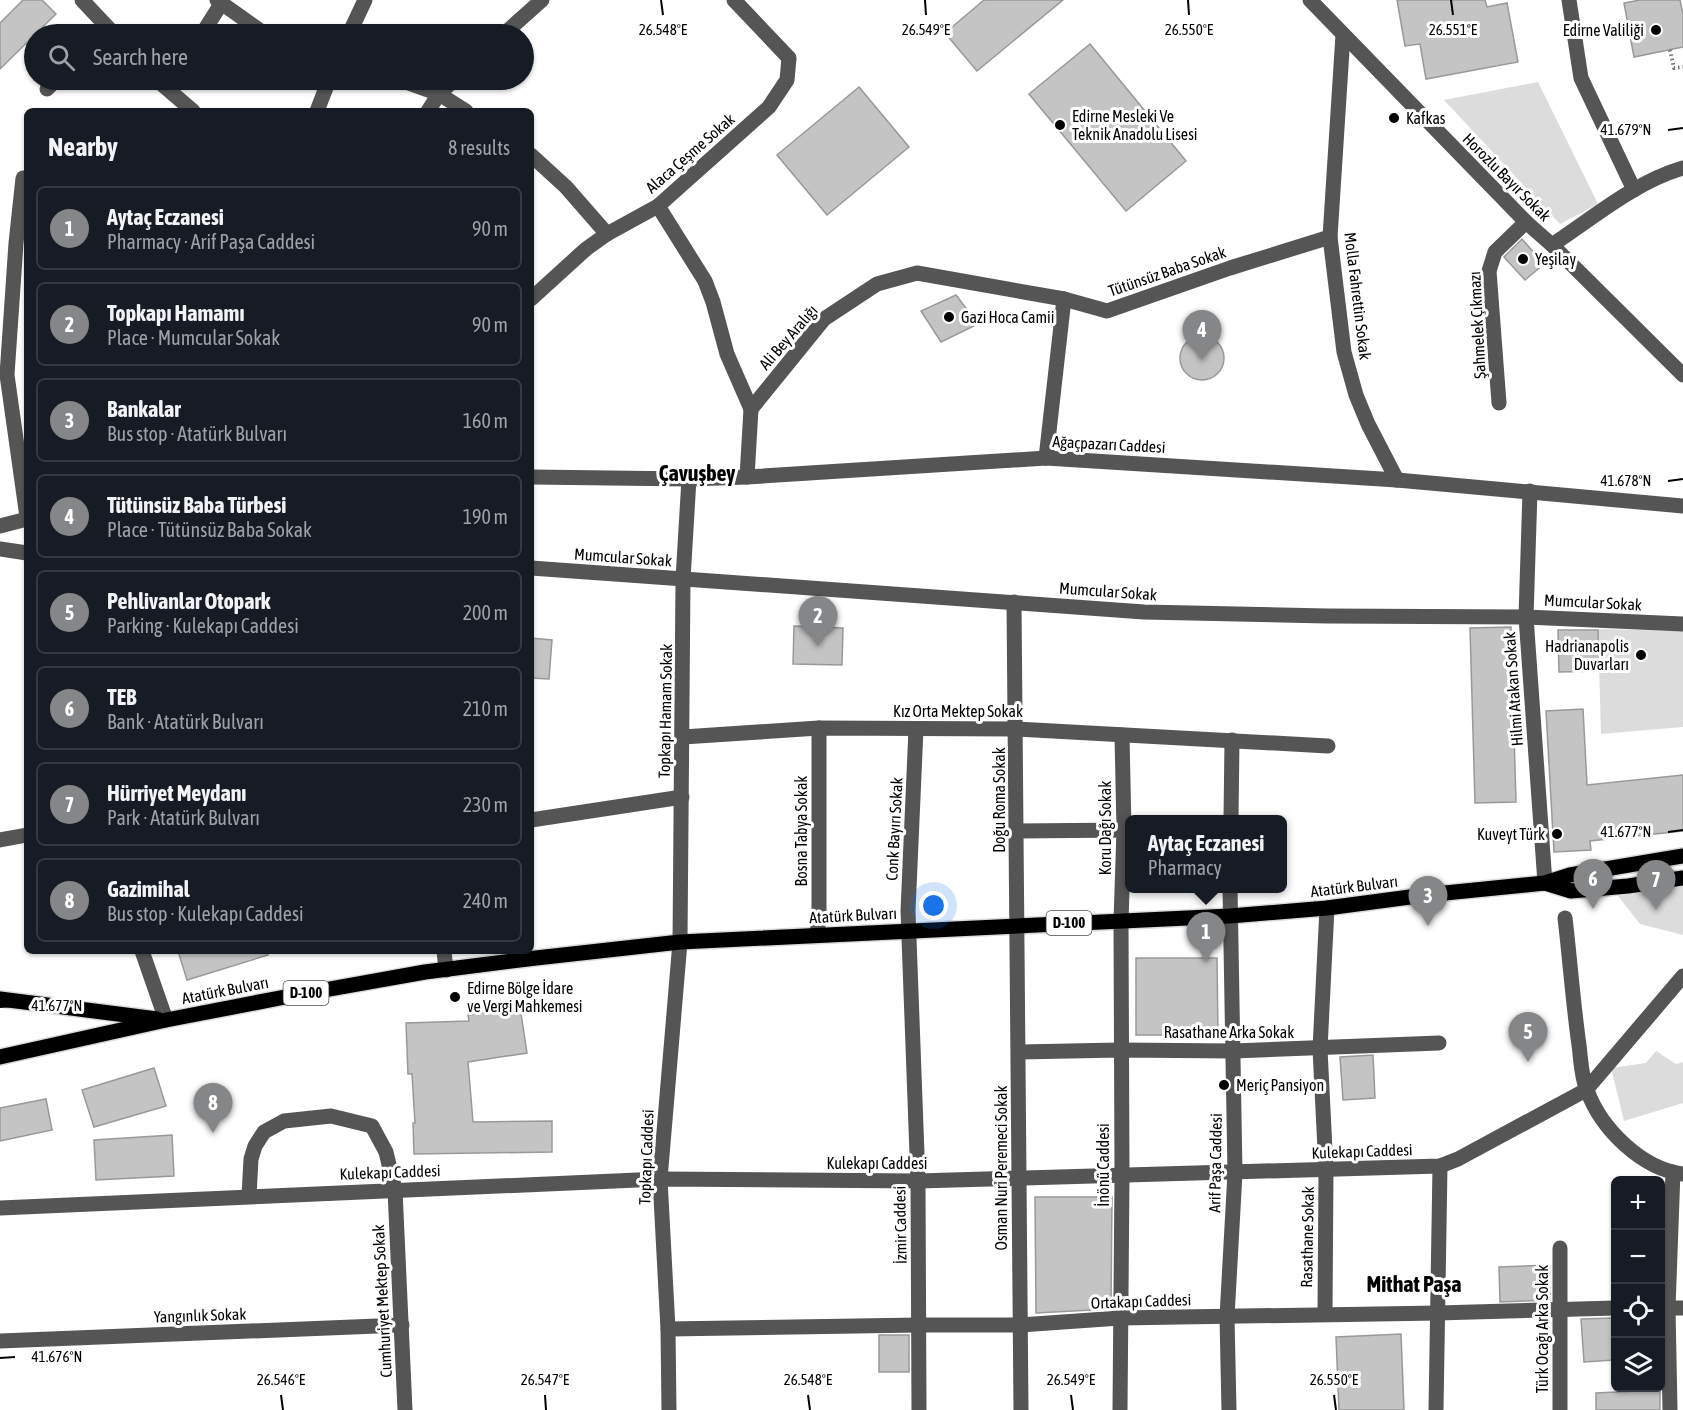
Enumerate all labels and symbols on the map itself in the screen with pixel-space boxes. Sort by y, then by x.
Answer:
text: 26.548°E [639,21,688,38]
text: 26.549°E [902,21,951,38]
text: 26.550°E [1165,21,1214,38]
text: 26.551°E [1429,21,1478,38]
place label: Edirne Valiliği [1563,21,1644,40]
marker: Edirne Valiliği [1649,23,1663,37]
place label: Edirne Mesleki Ve Teknik Anadolu Lisesi [1072,107,1197,143]
street label: Alaca Çeşme Sokak [642,109,739,197]
place label: Kafkas [1406,109,1446,127]
marker: Kafkas [1387,111,1401,125]
marker: Edirne Mesleki Ve Teknik Anadolu Lisesi [1053,118,1067,132]
text: 41.679°N [1601,121,1651,138]
street label: Horozlu Bayır Sokak [1459,129,1555,225]
street label: Molla Fahrettin Sokak [1341,231,1375,361]
street label: Tütünsüz Baba Sokak [1106,242,1228,300]
place label: Yeşilay [1535,250,1576,269]
marker: Yeşilay [1516,252,1530,266]
street label: Şahmelek Çıkmazı [1465,271,1490,379]
street label: Ali Bey Aralığı [755,301,822,374]
place label: Gazi Hoca Camii [961,308,1054,326]
marker: Gazi Hoca Camii [942,310,956,324]
pin: 4 [1182,310,1222,360]
street label: Ağaçpazarı Caddesi [1052,432,1166,457]
district label: Çavuşbey [659,460,735,486]
text: 41.678°N [1601,472,1651,489]
street label: Mumcular Sokak [574,545,672,569]
street label: Mumcular Sokak [1059,579,1157,603]
street label: Mumcular Sokak [1544,590,1642,614]
pin: 2 [798,596,838,646]
street label: Hilmi Atakan Sokak [1500,631,1526,747]
place label: Hadrianapolis Duvarları [1545,637,1629,673]
street label: Topkapı Hamam Sokak [655,644,676,778]
marker: Hadrianapolis Duvarları [1634,648,1648,662]
street label: Kız Orta Mektep Sokak [893,702,1023,721]
street label: Doğu Roma Sokak [990,747,1009,853]
street label: Bosna Tabya Sokak [792,776,811,886]
street label: Conk Bayırı Sokak [882,777,907,881]
street label: Koru Dağı Sokak [1096,781,1115,875]
text: 41.677°N [1601,823,1651,840]
place label: Kuveyt Türk [1477,825,1545,844]
marker: Kuveyt Türk [1550,827,1564,841]
pin: 6 [1574,860,1612,909]
pin: 7 [1636,860,1676,910]
street label: Atatürk Bulvarı [1309,872,1399,900]
pin: 3 [1408,876,1448,926]
your location [919,891,948,920]
street label: Atatürk Bulvarı [809,904,897,926]
road number: D-100 [1046,911,1092,935]
pin: 1 [1186,912,1226,962]
street label: Atatürk Bulvarı [180,973,270,1007]
place label: Edirne Bölge İdare ve Vergi Mahkemesi [467,979,583,1016]
road number: D-100 [284,981,328,1005]
marker: Edirne Bölge İdare ve Vergi Mahkemesi [448,990,462,1004]
text: 41.677°N [32,997,82,1014]
pin: 5 [1508,1012,1547,1062]
street label: Rasathane Arka Sokak [1164,1023,1294,1041]
place label: Meriç Pansiyon [1236,1076,1324,1095]
marker: Meriç Pansiyon [1217,1078,1231,1092]
pin: 8 [194,1084,232,1133]
street label: Osman Nuri Peremeci Sokak [992,1086,1010,1250]
street label: Topkapı Caddesi [635,1109,658,1205]
street label: Arif Paşa Caddesi [1205,1113,1226,1213]
street label: İnönü Caddesi [1094,1123,1112,1207]
street label: Kulekapı Caddesi [1311,1140,1413,1163]
street label: Kulekapı Caddesi [826,1154,928,1173]
street label: Kulekapı Caddesi [339,1161,441,1184]
street label: İzmir Caddesi [890,1186,910,1264]
street label: Rasathane Sokak [1297,1186,1317,1288]
street label: Cumhuriyet Mektep Sokak [369,1224,396,1378]
street label: Türk Ocağı Arka Sokak [1533,1265,1552,1393]
district label: Mithat Paşa [1367,1271,1461,1297]
street label: Ortakapı Caddesi [1091,1290,1191,1313]
street label: Yangınlık Sokak [153,1304,247,1327]
text: 41.676°N [32,1348,82,1365]
text: 26.546°E [257,1371,306,1388]
text: 26.547°E [521,1371,570,1388]
text: 26.548°E [784,1371,833,1388]
text: 26.549°E [1047,1371,1096,1388]
text: 26.550°E [1310,1371,1359,1388]

